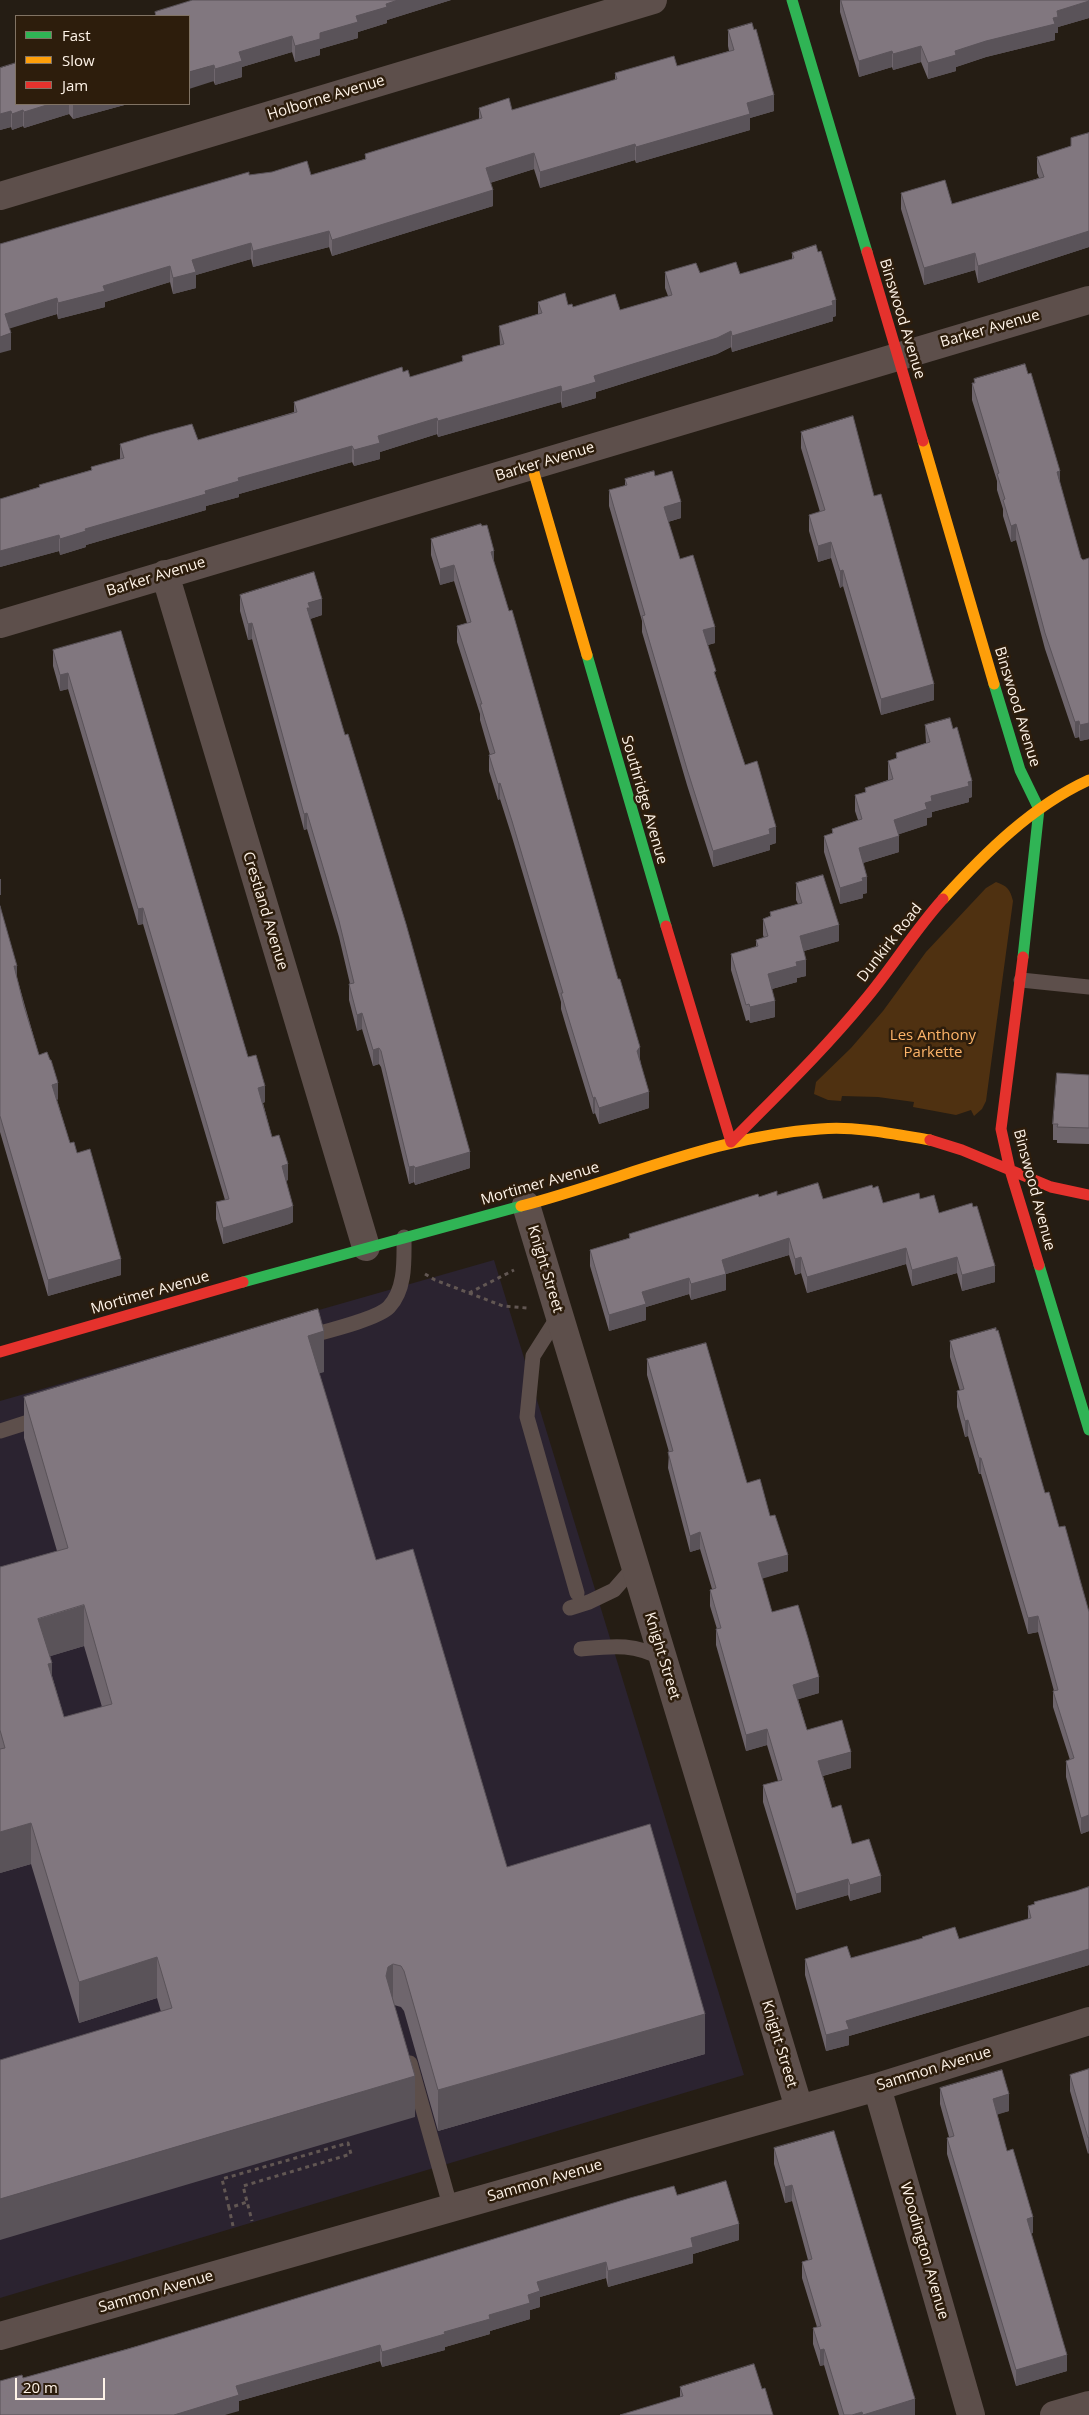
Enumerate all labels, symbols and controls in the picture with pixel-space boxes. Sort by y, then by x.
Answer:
legend [15,15,190,105]
text: Fast [62,25,91,45]
text: Slow [62,50,95,70]
street label: Holborne Avenue [265,72,387,124]
text: Jam [62,75,88,95]
street label: Binswood Avenue [875,257,929,381]
street label: Barker Avenue [938,306,1042,352]
street label: Barker Avenue [493,438,597,486]
street label: Barker Avenue [104,553,208,601]
street label: Binswood Avenue [990,645,1044,769]
street label: Southridge Avenue [617,734,671,866]
street label: Crestland Avenue [238,850,292,972]
street label: Dunkirk Road [854,900,926,986]
park label: Les Anthony Parkette [890,1027,976,1062]
street label: Binswood Avenue [1009,1127,1059,1253]
street label: Mortimer Avenue [479,1158,601,1210]
street label: Knight Street [523,1223,567,1315]
street label: Mortimer Avenue [89,1267,211,1319]
street label: Knight Street [640,1610,684,1702]
street label: Knight Street [757,1998,801,2090]
street label: Sammon Avenue [875,2043,993,2095]
street label: Sammon Avenue [485,2156,605,2206]
street label: Woodington Avenue [896,2180,952,2322]
street label: Sammon Avenue [96,2267,216,2317]
scale bar [18,2368,108,2400]
text: 20 m [23,2377,58,2397]

